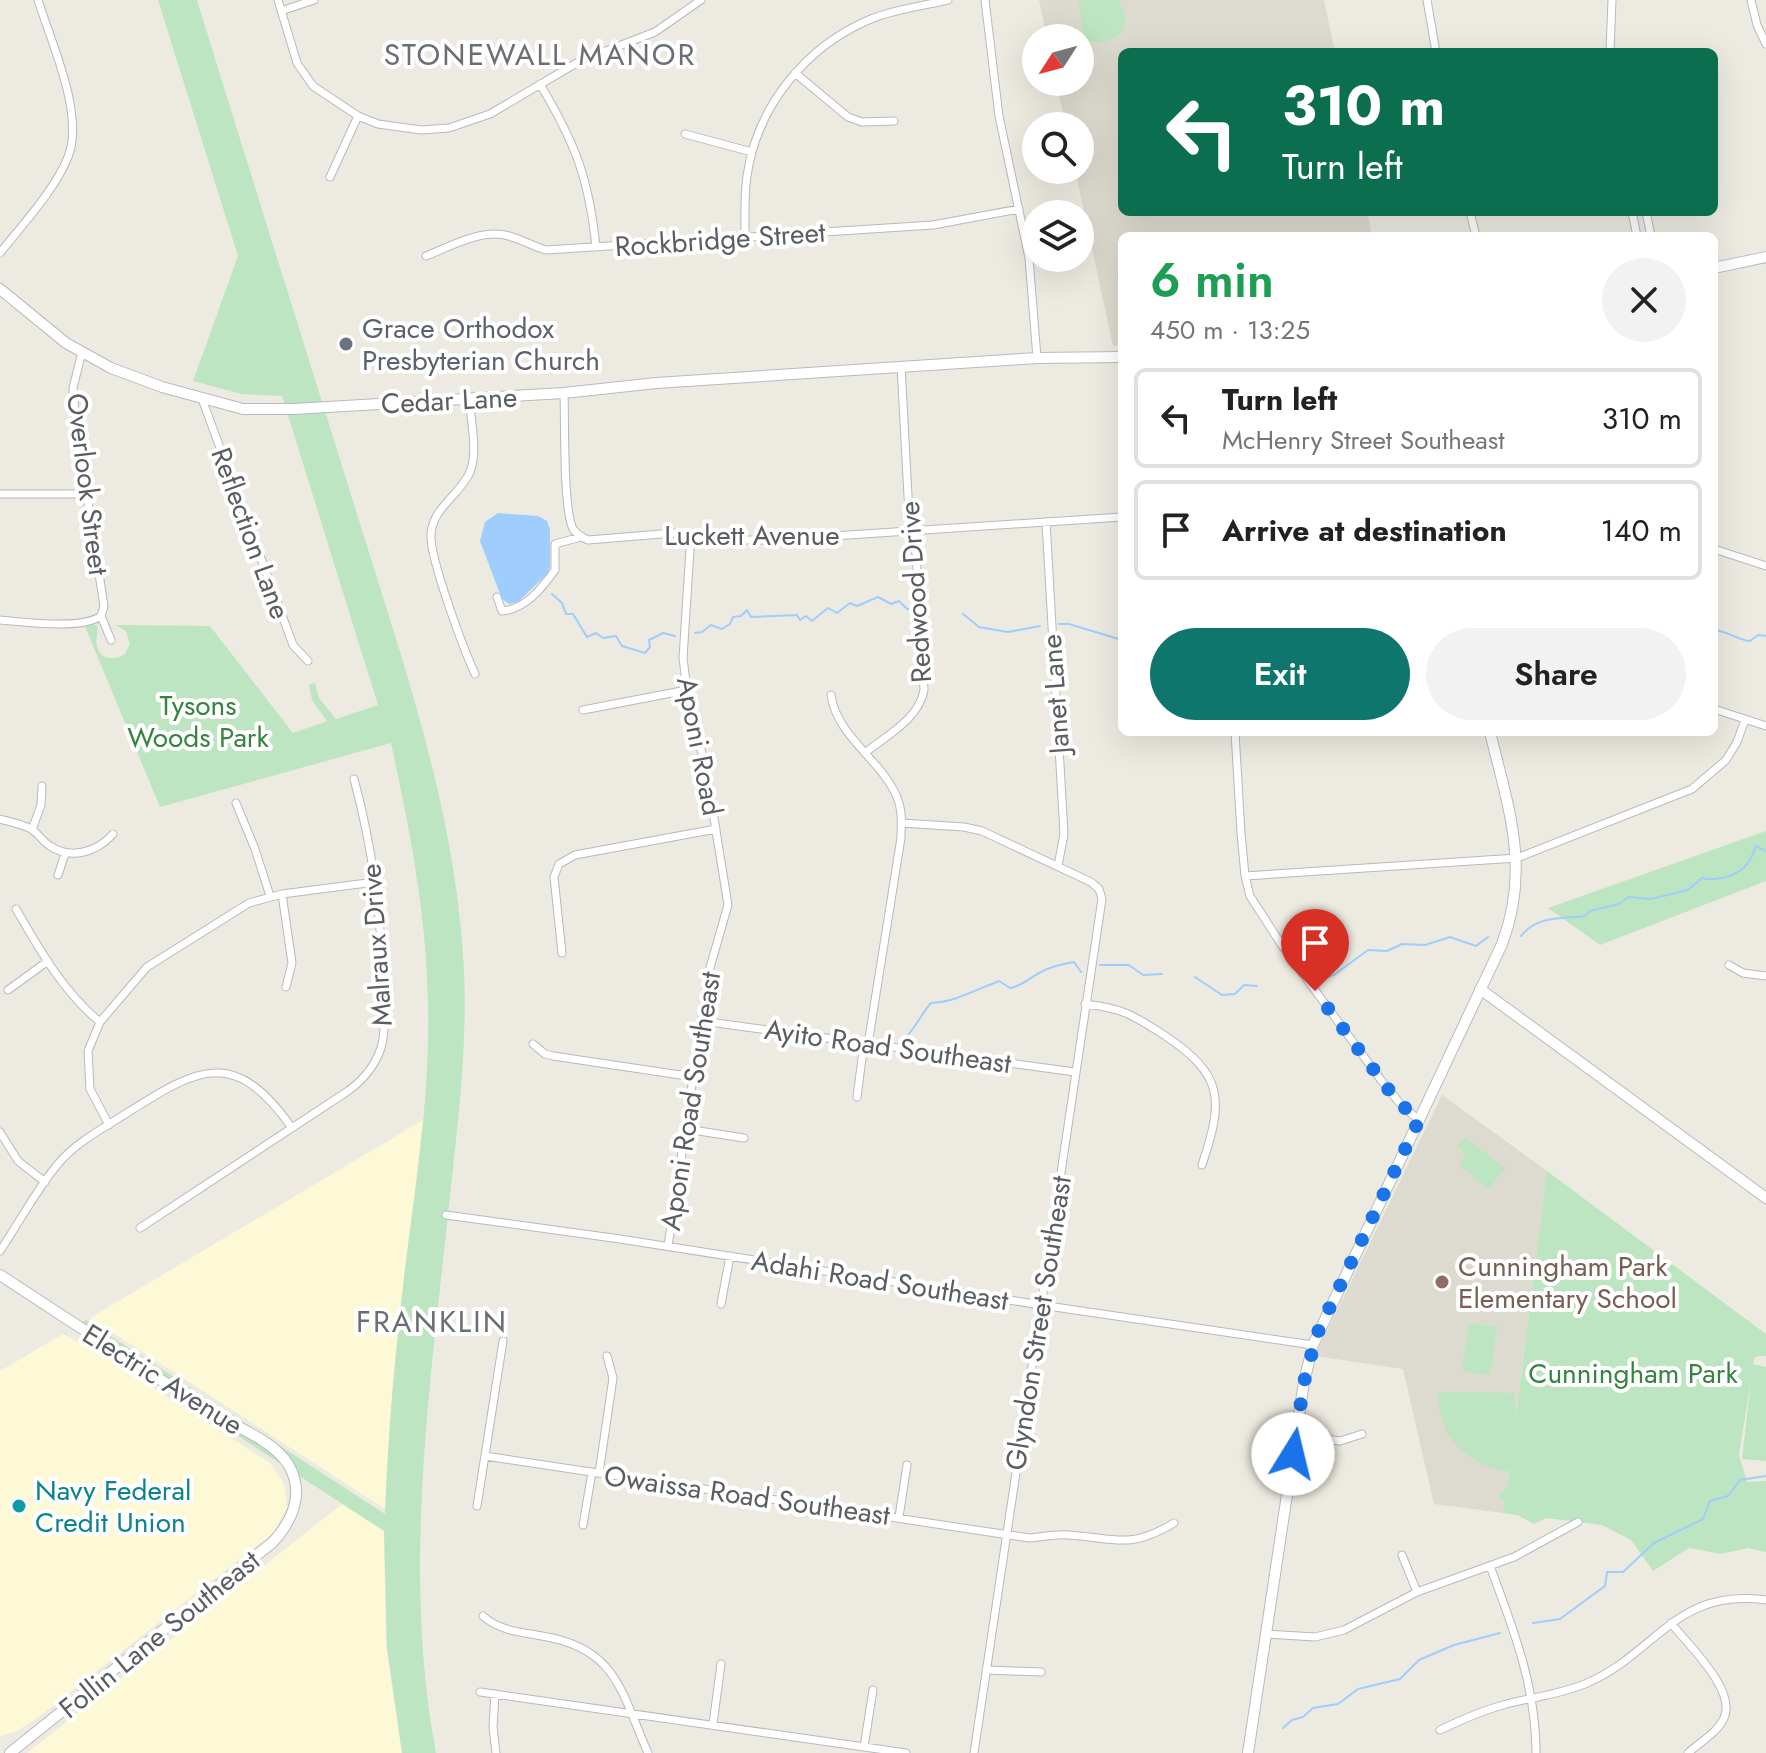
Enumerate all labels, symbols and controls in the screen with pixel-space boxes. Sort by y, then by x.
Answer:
north arrow [1022,24,1094,96]
map controls [1022,24,1094,272]
district label: STONEWALL MANOR [384,33,696,76]
text: 310 m [1282,65,1445,146]
icon: left [1150,80,1254,184]
button: search [1022,112,1094,184]
text: Turn left [1282,140,1403,192]
button: layers [1022,200,1094,272]
street label: Rockbridge Street [613,212,827,267]
text: 6 min [1150,246,1274,315]
button: close [1602,258,1686,342]
place label: Grace Orthodox Presbyterian Church [362,308,600,381]
text: 450 m · 13:25 [1150,311,1310,349]
marker: Grace Orthodox Presbyterian Church [337,335,355,353]
street label: Cedar Lane [380,376,518,425]
text: Turn left [1222,378,1337,421]
street label: Overlook Street [56,391,119,578]
icon: left [1154,396,1198,440]
text: 310 m [1602,397,1682,440]
text: McHenry Street Southeast [1222,421,1505,459]
street label: Reflection Lane [200,442,301,625]
street label: Redwood Drive [889,500,942,684]
icon: arrive [1154,508,1198,552]
text: Arrive at destination [1222,509,1507,552]
text: 140 m [1601,509,1682,552]
street label: Luckett Avenue [664,515,840,556]
button: Exit [1150,628,1410,720]
button: Share [1426,628,1686,720]
street label: Janet Lane [1031,633,1080,759]
street label: Aponi Road [666,673,733,819]
park label: Tysons Woods Park [127,685,269,758]
street label: Malraux Drive [350,862,403,1028]
pin [1281,909,1349,991]
icon: arrive [1293,921,1337,965]
street label: Aponi Road Southeast [650,968,731,1233]
street label: Ayito Road Southeast [762,1009,1014,1084]
street label: Glyndon Street Southeast [995,1173,1082,1473]
street label: Adahi Road Southeast [748,1240,1012,1321]
place label: Cunningham Park Elementary School [1458,1246,1677,1319]
marker: Cunningham Park Elementary School [1433,1273,1451,1291]
district label: FRANKLIN [356,1300,508,1343]
street label: Electric Avenue [75,1314,251,1445]
park label: Cunningham Park [1528,1353,1738,1394]
position arrow [1251,1412,1335,1496]
street label: Owaissa Road Southeast [601,1455,893,1536]
place label: Navy Federal Credit Union [35,1470,191,1543]
marker: Navy Federal Credit Union [10,1497,28,1515]
street label: Follin Lane Southeast [50,1540,269,1728]

